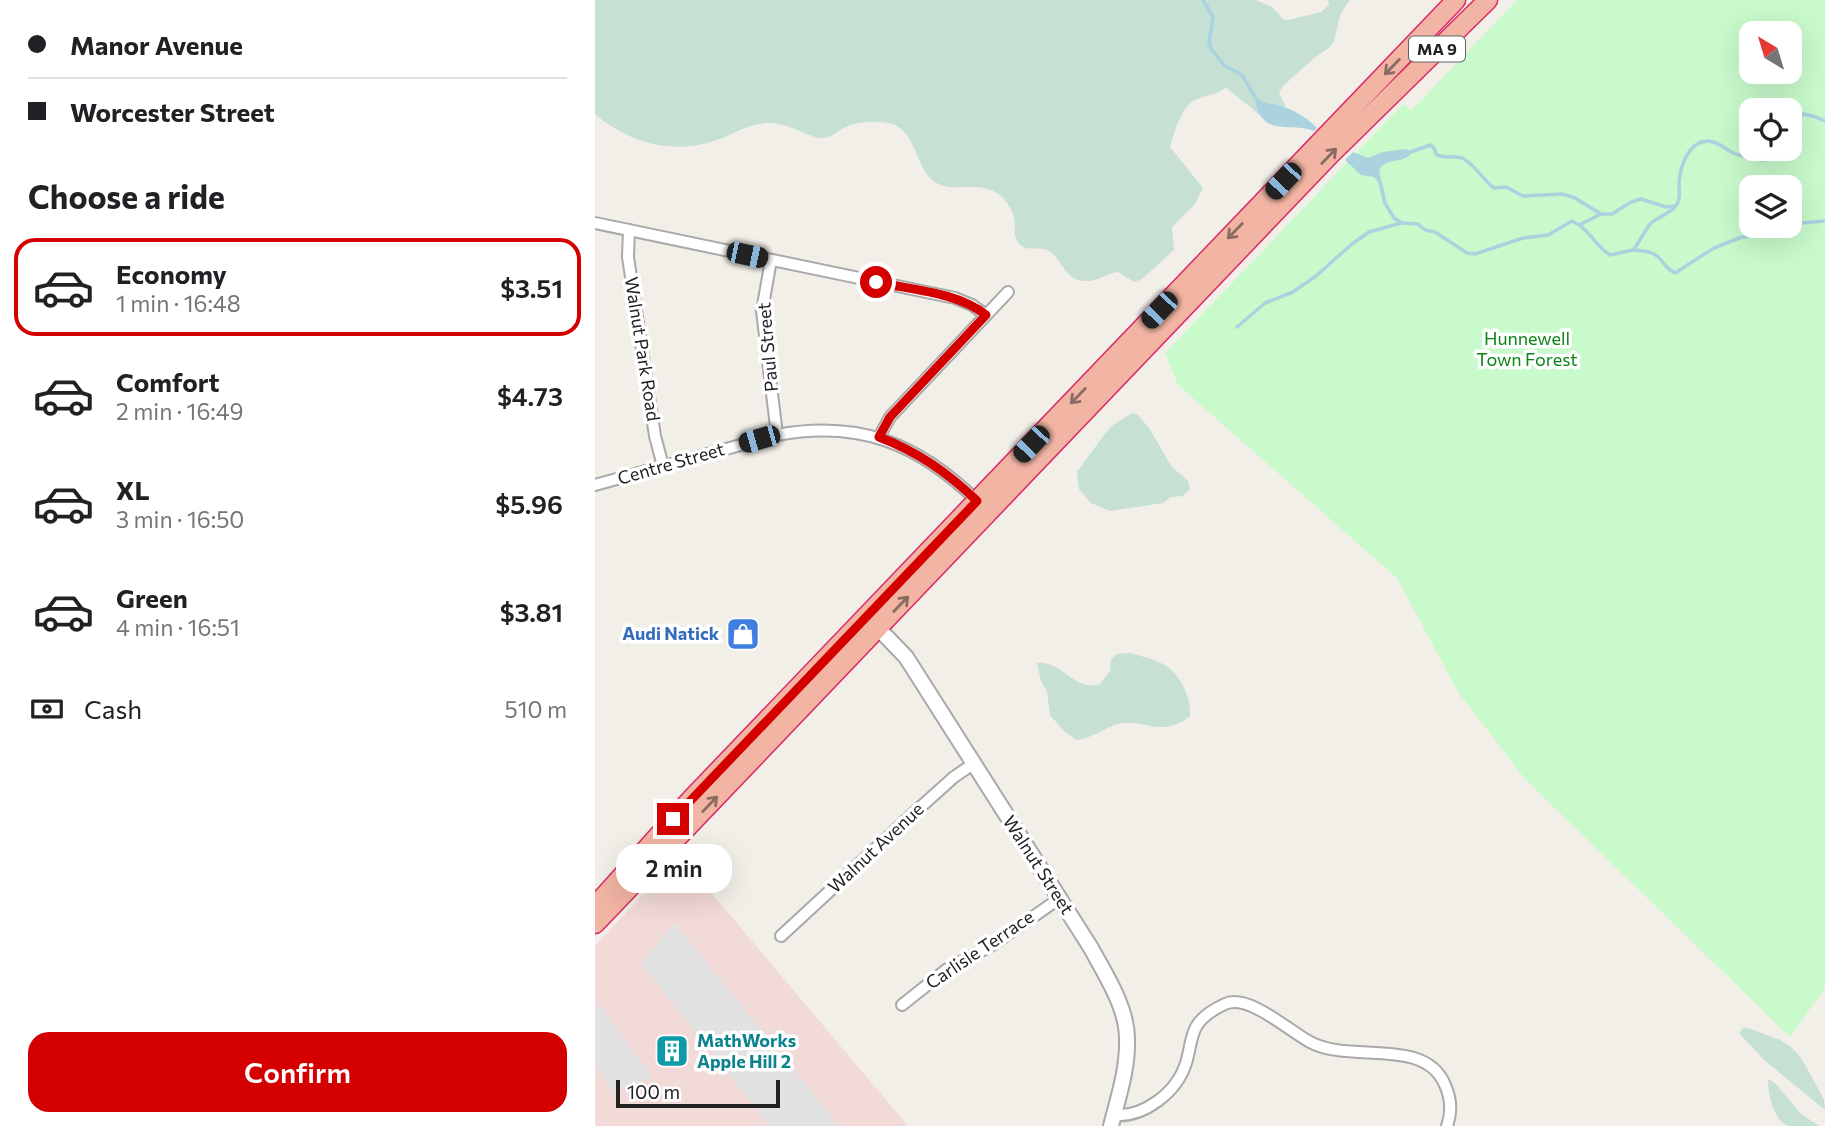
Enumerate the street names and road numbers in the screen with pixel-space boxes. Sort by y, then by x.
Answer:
road number: MA 9 [1409,36,1465,61]
street label: Walnut Park Road [621,275,665,423]
street label: Paul Street [752,301,782,393]
street label: Centre Street [615,437,727,489]
street label: Walnut Avenue [823,797,928,897]
street label: Walnut Street [999,811,1079,918]
street label: Carlisle Terrace [921,905,1038,993]

